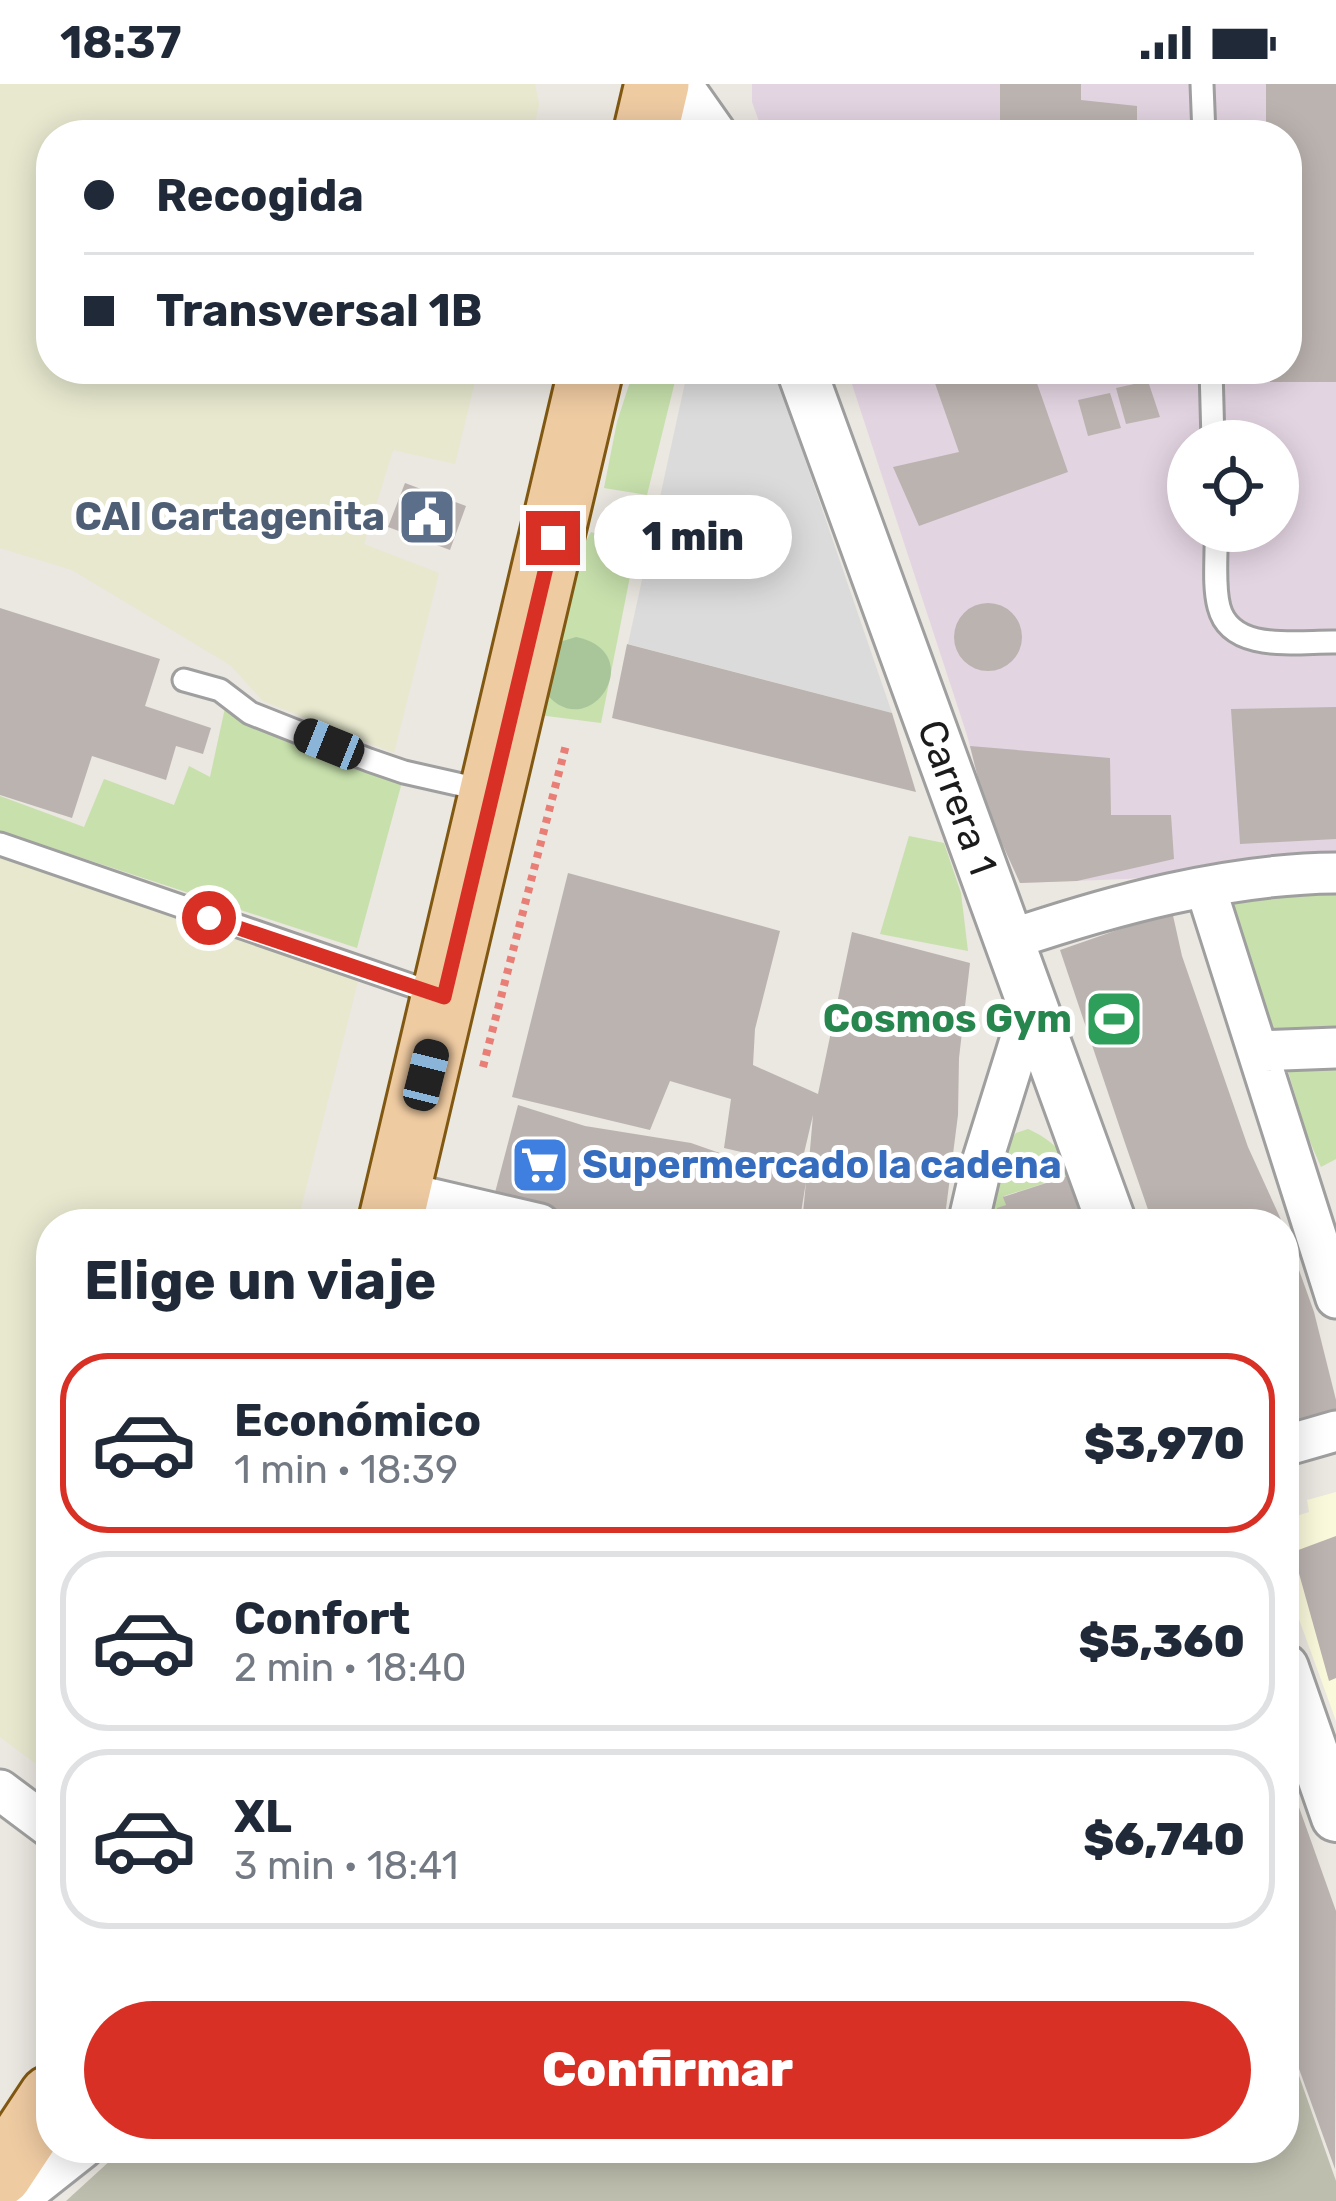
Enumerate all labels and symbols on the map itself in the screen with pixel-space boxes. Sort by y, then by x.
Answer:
public building icon: CAI Cartagenita [396,486,458,548]
place label: CAI Cartagenita [74,494,385,540]
callout: 1 min [595,496,793,580]
route end [526,511,580,565]
car [289,714,369,774]
street label: Carrera 1 [908,714,1006,881]
route start [182,891,236,945]
sports icon: Cosmos Gym [1083,988,1145,1050]
place label: Cosmos Gym [823,996,1072,1042]
car [400,1036,452,1114]
supermarket icon: Supermercado la cadena [509,1134,571,1196]
place label: Supermercado la cadena [582,1142,1062,1188]

